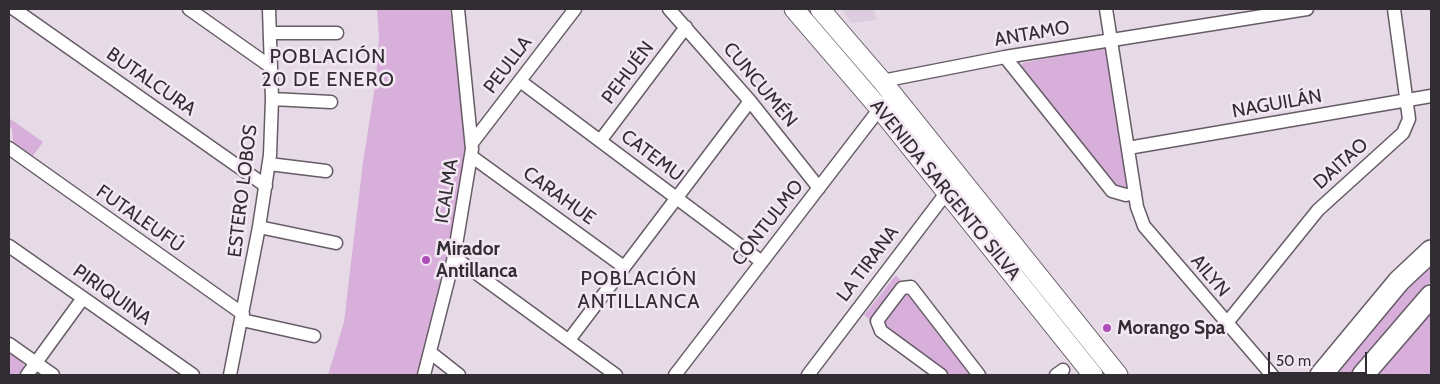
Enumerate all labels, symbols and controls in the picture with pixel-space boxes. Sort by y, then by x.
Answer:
street label: ANTAMO [993,16,1071,52]
street label: PEULLA [479,32,537,98]
street label: PEHUÉN [597,37,659,109]
street label: CUNCUMÉN [718,38,802,132]
street label: BUTALCURA [102,43,200,121]
district label: POBLACIÓN 20 DE ENERO [260,45,396,92]
street label: NAGUILÁN [1230,85,1324,123]
street label: AVENIDA SARGENTO SILVA [865,95,1025,285]
street label: ESTERO LOBOS [224,123,262,259]
street label: CATEMU [616,125,688,187]
street label: DAITAO [1309,134,1373,194]
street label: ICALMA [431,157,463,225]
street label: CARAHUE [518,162,600,230]
street label: CONTULMO [727,175,809,271]
street label: FUTALEUFÚ [92,180,188,258]
street label: LA TIRANA [832,222,904,306]
place label: Mirador Antillanca [436,238,517,282]
street label: AILYN [1186,250,1234,302]
marker: Mirador Antillanca [420,254,432,266]
street label: PIRIQUINA [68,260,156,330]
district label: POBLACIÓN ANTILLANCA [576,267,702,314]
place label: Morango Spa [1117,317,1225,339]
marker: Morango Spa [1101,322,1113,334]
scale bar [1270,342,1369,374]
text: 50 m [1276,352,1311,370]

